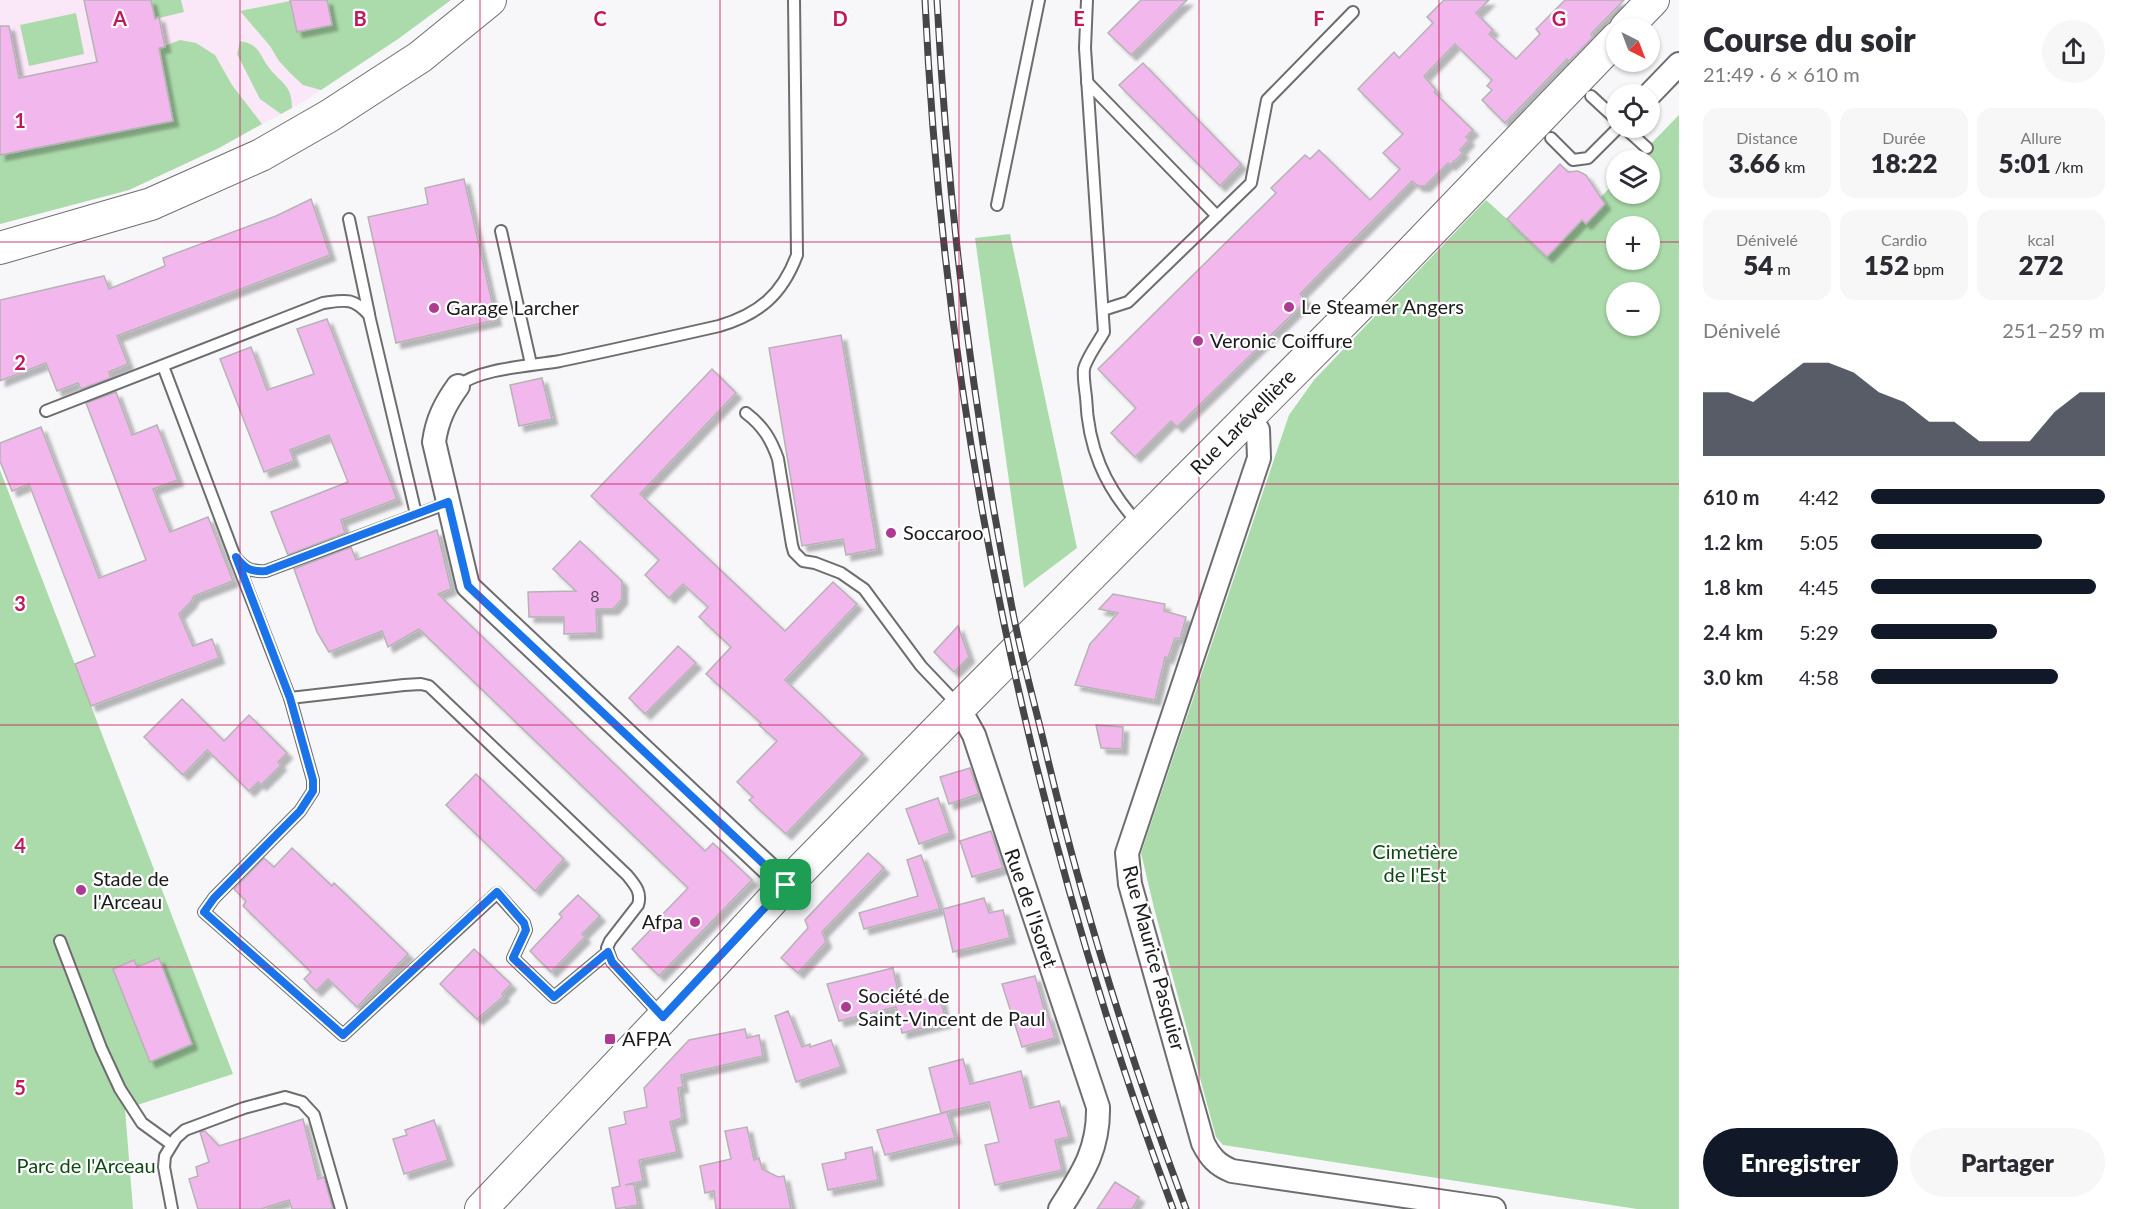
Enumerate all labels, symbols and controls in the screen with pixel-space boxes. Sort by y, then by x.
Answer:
text: A [112,6,127,30]
text: B [353,6,367,30]
text: C [593,6,607,30]
text: D [832,6,848,30]
text: E [1073,6,1085,30]
text: F [1313,6,1325,30]
text: G [1552,6,1566,30]
north arrow [1606,18,1660,72]
map controls [1606,18,1660,336]
text: Course du soir [1703,19,1916,59]
button: share [2042,20,2105,83]
text: 21:49 · 6 × 610 m [1703,62,1860,86]
button: locate [1606,84,1660,138]
text: 1 [14,108,26,132]
text: Distance [1736,128,1798,147]
text: Durée [1882,128,1926,147]
text: Allure [2020,128,2062,147]
text: 3.66 [1729,147,1780,179]
text: 18:22 [1870,147,1938,179]
text: 5:01 [1999,147,2051,179]
button: layers [1606,150,1660,204]
text: km [1780,157,1805,176]
text: /km [2051,157,2083,176]
button: + [1606,216,1660,270]
text: Dénivelé [1736,230,1798,249]
text: Cardio [1881,230,1927,249]
text: kcal [2027,230,2055,249]
text: 54 [1743,249,1773,281]
text: 152 [1864,249,1909,281]
text: 272 [2018,249,2064,281]
text: m [1773,259,1791,278]
text: bpm [1909,259,1944,278]
button: − [1606,282,1660,336]
place label: Le Steamer Angers [1301,294,1464,318]
place label: Garage Larcher [446,295,580,319]
marker: Le Steamer Angers [1282,300,1296,314]
marker: Garage Larcher [427,301,441,315]
text: Dénivelé [1703,318,1780,342]
text: 251–259 m [2002,318,2105,342]
place label: Veronic Coiffure [1210,328,1353,352]
marker: Veronic Coiffure [1191,334,1205,348]
text: 2 [14,350,26,374]
street label: Rue Larévellière [1185,364,1300,479]
text: 610 m [1703,485,1759,509]
text: 4:42 [1799,485,1839,509]
place label: Soccaroo [903,520,984,544]
marker: Soccaroo [884,526,898,540]
text: 1.2 km [1703,530,1763,554]
text: 5:05 [1799,530,1839,554]
text: 1.8 km [1703,575,1763,599]
text: 4:45 [1799,575,1839,599]
house number: 8 [590,586,600,605]
text: 3 [14,591,26,615]
text: 2.4 km [1703,620,1763,644]
text: 5:29 [1799,620,1839,644]
text: 3.0 km [1703,665,1763,689]
text: 4:58 [1799,665,1839,689]
text: 4 [14,833,26,857]
park label: Cimetière de l'Est [1372,839,1458,886]
street label: Rue de l'Isoret [1000,845,1064,970]
pin [760,859,811,910]
street label: Rue Maurice Pasquier [1119,863,1191,1054]
place label: Stade de l'Arceau [93,866,169,913]
icon: arrive [769,868,802,901]
marker: Stade de l'Arceau [74,883,88,897]
place label: Afpa [642,909,683,933]
marker: Afpa [688,915,702,929]
place label: Société de Saint-Vincent de Paul [858,983,1046,1030]
marker: Société de Saint-Vincent de Paul [839,1000,853,1014]
place label: AFPA [622,1026,672,1050]
marker: AFPA [603,1032,617,1046]
text: 5 [14,1075,26,1099]
button: Enregistrer [1703,1128,1898,1197]
button: Partager [1910,1128,2105,1197]
park label: Parc de l'Arceau [16,1153,156,1177]

